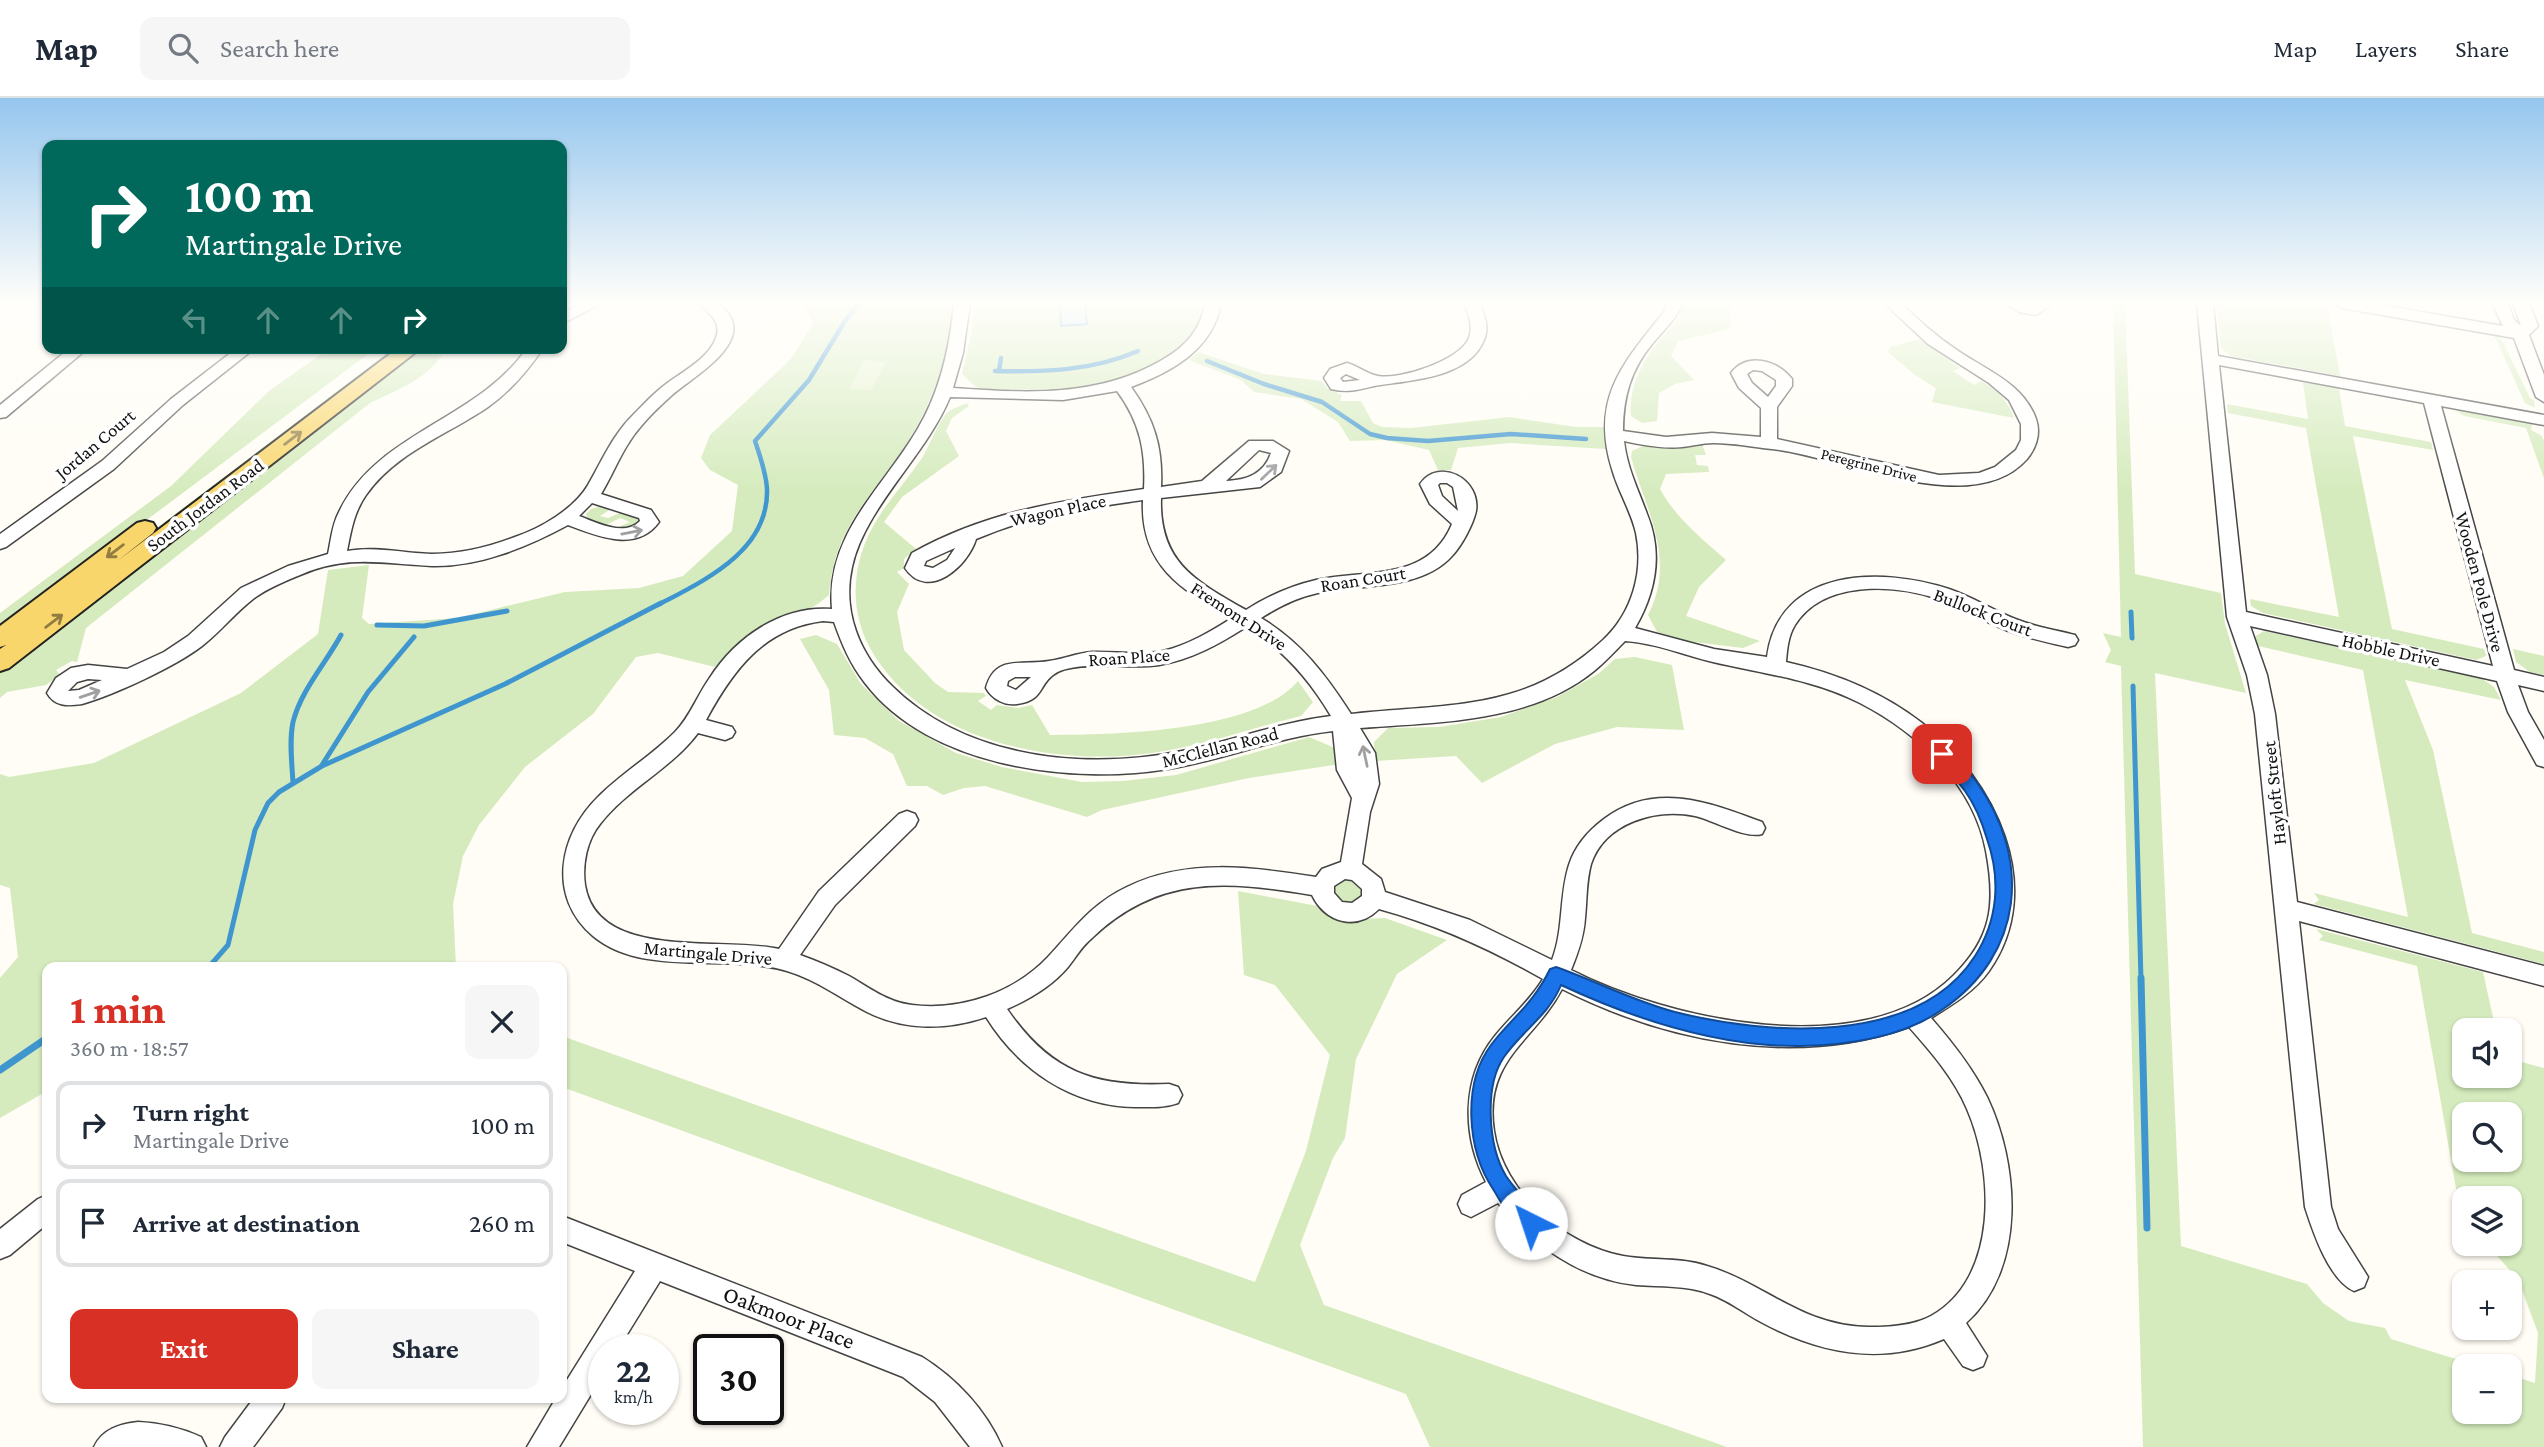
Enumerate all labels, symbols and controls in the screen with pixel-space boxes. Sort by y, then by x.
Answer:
search box [140,17,630,80]
icon: search [164,29,202,67]
text: Map [35,30,98,67]
text: Search here [220,34,339,63]
text: Map [2273,35,2317,62]
text: Layers [2355,35,2417,62]
text: Share [2455,35,2509,62]
icon: right [70,168,161,259]
text: 100 m [185,168,314,223]
text: Martingale Drive [185,226,402,262]
icon: left [176,301,214,339]
icon: ahead [249,301,287,339]
icon: ahead [322,301,360,339]
icon: right [395,301,433,339]
street label: Jordan Court [49,404,140,485]
one-way arrow [284,431,303,446]
street label: Peregrine Drive [1819,445,1919,486]
street label: South Jordan Road [142,454,268,556]
one-way arrow [1261,463,1278,480]
street label: Wagon Place [1008,490,1108,530]
street label: Wooden Pole Drive [2451,510,2509,654]
one-way arrow [620,525,643,538]
one-way arrow [106,544,124,559]
street label: Roan Court [1319,562,1408,596]
street label: Fremont Drive [1187,577,1291,655]
street label: Bullock Court [1931,584,2036,641]
one-way arrow [44,613,63,628]
street label: Hobble Drive [2340,629,2442,671]
street label: Roan Place [1087,644,1171,670]
one-way arrow [79,687,101,699]
street label: McClellan Road [1160,722,1280,772]
pin [1912,724,1972,784]
icon: arrive [1923,735,1961,773]
street label: Hayloft Street [2258,739,2290,846]
one-way arrow [1358,745,1372,768]
street label: Martingale Drive [643,937,773,969]
text: 1 min [70,985,166,1032]
button: close [465,985,539,1059]
map controls [2452,1018,2522,1424]
button: sound [2452,1018,2522,1088]
text: 360 m · 18:57 [70,1035,189,1061]
text: Turn right [133,1098,249,1127]
button: search [2452,1102,2522,1172]
icon: right [74,1106,112,1144]
text: 100 m [471,1111,535,1140]
text: Martingale Drive [133,1127,289,1153]
position arrow [1494,1186,1568,1260]
button: layers [2452,1186,2522,1256]
icon: arrive [74,1204,112,1242]
text: Arrive at destination [133,1209,360,1238]
text: 260 m [469,1209,535,1238]
button: + [2452,1270,2522,1340]
street label: Oakmoor Place [720,1280,858,1354]
button: Exit [70,1309,298,1389]
button: Share [312,1309,539,1389]
speed limit sign: 30 [693,1334,784,1425]
text: 22 [616,1351,651,1390]
button: − [2452,1354,2522,1424]
text: km/h [614,1387,653,1407]

